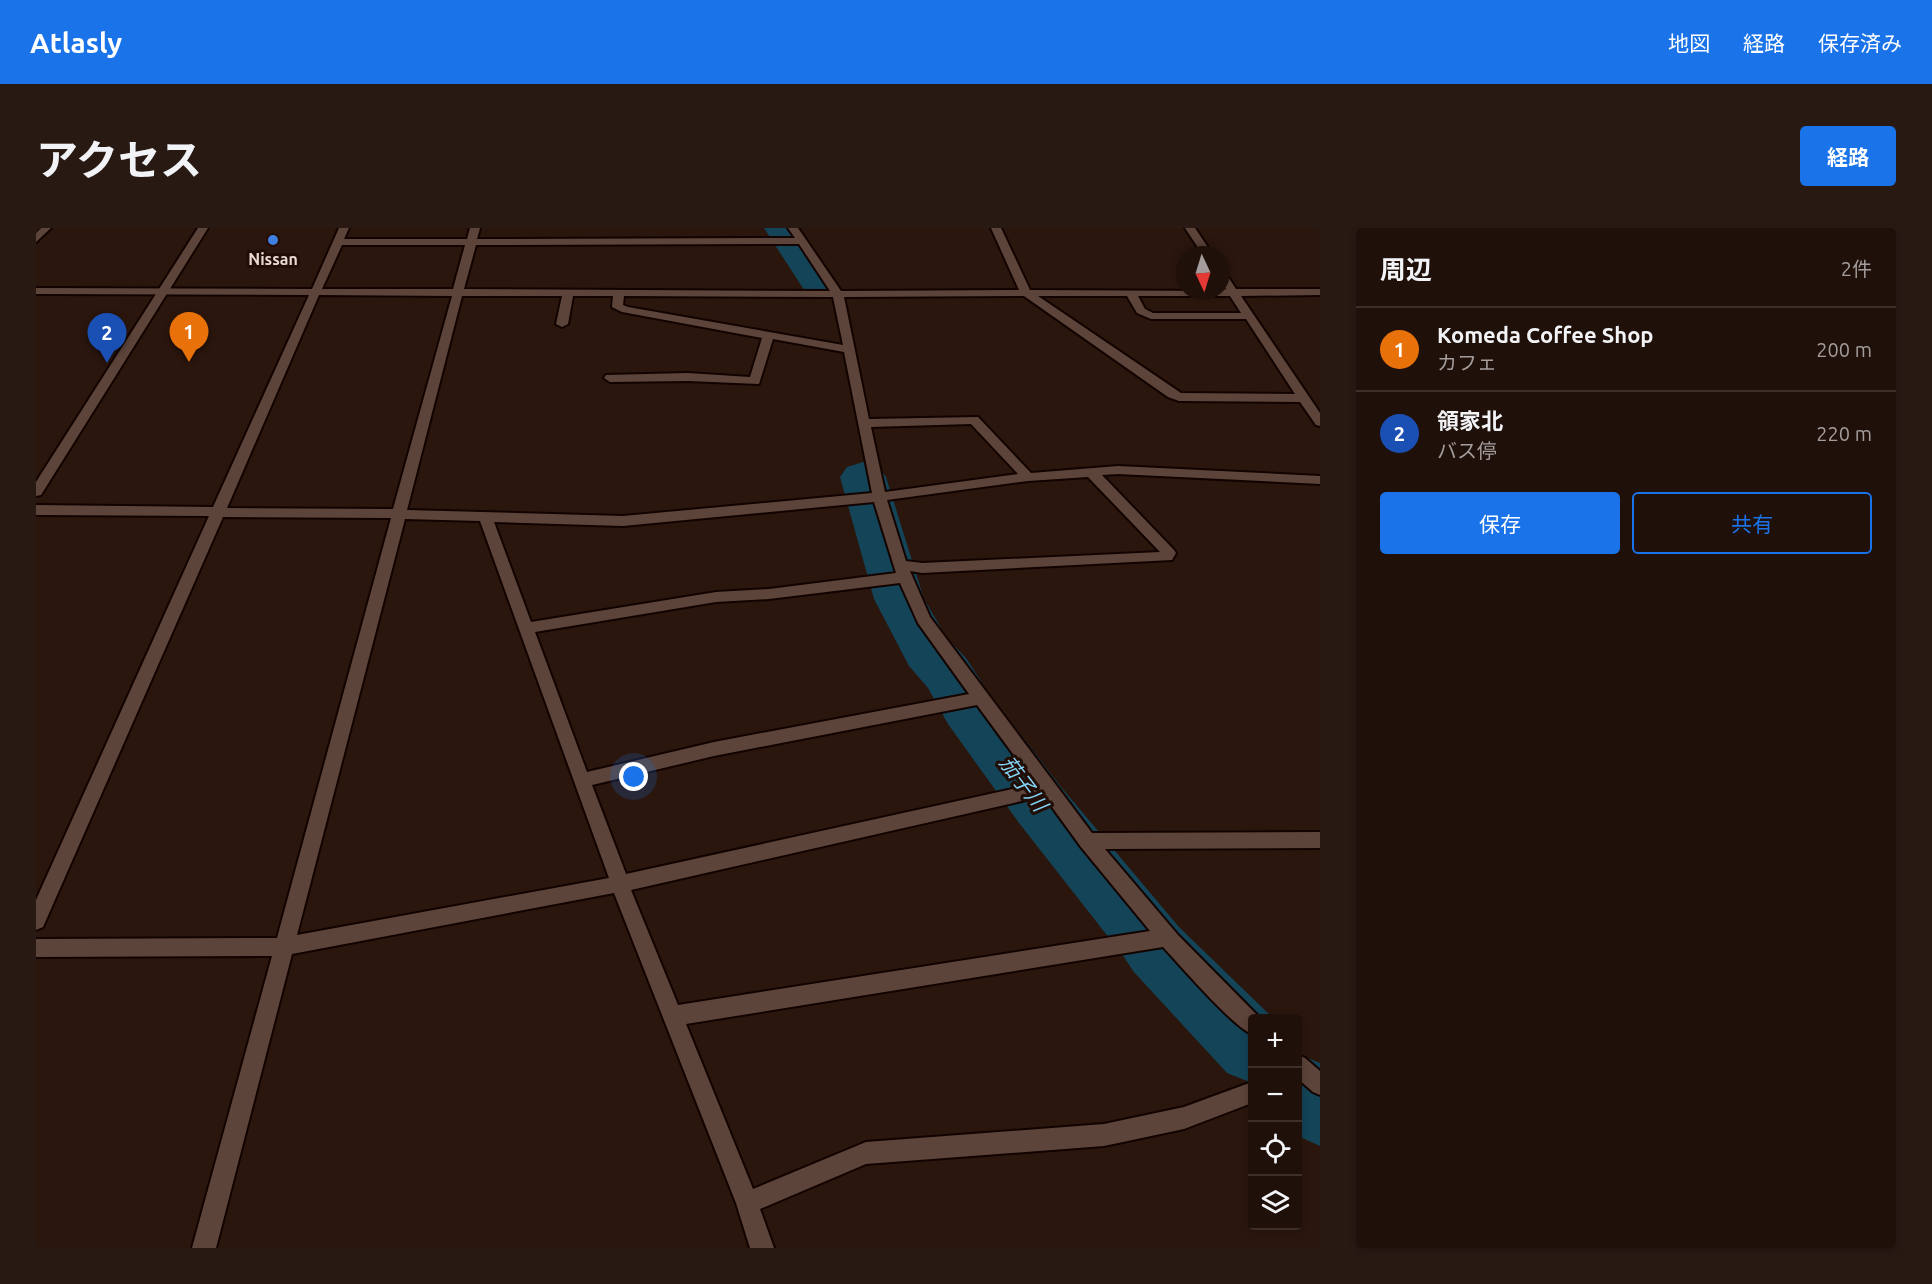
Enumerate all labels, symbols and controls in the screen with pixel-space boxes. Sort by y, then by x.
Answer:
text: Atlasly [30,27,122,58]
text: 地図 [1668,31,1710,55]
text: 経路 [1743,31,1785,55]
text: 保存済み [1818,31,1902,55]
button: 経路 [1800,126,1896,186]
text: アクセス [36,136,202,183]
marker: Nissan [266,233,280,247]
north arrow [1176,246,1230,300]
place label: Nissan [248,250,298,268]
text: 周辺 [1380,255,1432,284]
text: 2件 [1841,257,1872,280]
pin: 1 [170,312,208,362]
pin: 2 [88,314,126,363]
text: Komeda Coffee Shop [1437,322,1654,347]
text: 1 [1394,338,1405,361]
text: 200 m [1816,338,1872,361]
text: カフェ [1437,351,1497,374]
text: 領家北 [1437,408,1503,433]
text: 2 [1394,422,1405,445]
text: 220 m [1816,422,1872,445]
text: バス停 [1437,439,1497,462]
button: 保存 [1380,492,1620,554]
button: 共有 [1632,492,1872,554]
water label: 茄子川 [995,751,1054,817]
your location [619,762,648,791]
map controls [1248,1014,1302,1230]
button: + [1248,1014,1302,1068]
button: − [1248,1068,1302,1122]
button: locate [1248,1122,1302,1176]
button: layers [1248,1176,1302,1230]

